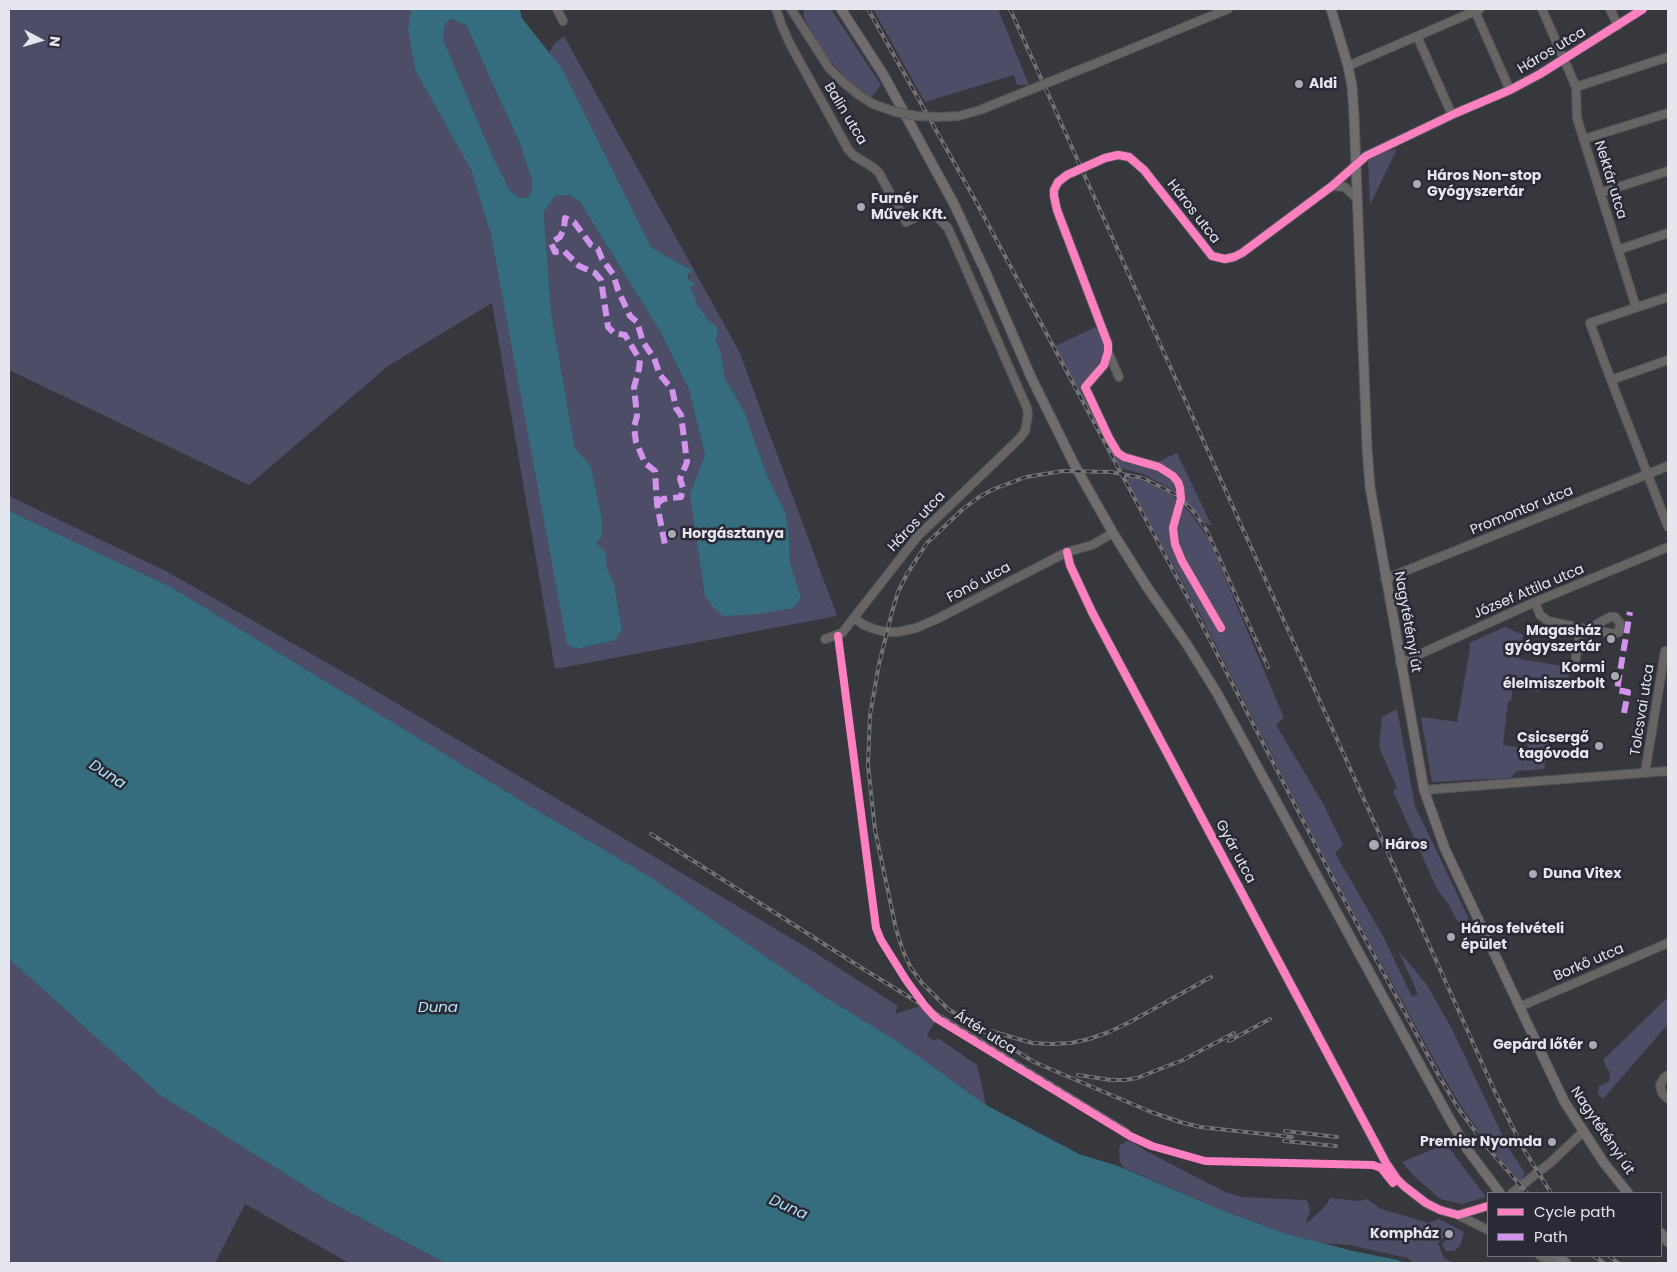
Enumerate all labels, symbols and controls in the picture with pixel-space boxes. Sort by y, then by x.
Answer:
north arrow [15,15,65,65]
street label: Háros utca [1515,24,1589,78]
text: N [44,35,65,48]
place label: Aldi [1309,76,1337,92]
marker: Aldi [1293,78,1305,90]
street label: Balin utca [820,80,870,148]
street label: Nektár utca [1590,139,1630,221]
place label: Háros Non-stop Gyógyszertár [1427,168,1541,200]
street label: Háros utca [1163,177,1223,247]
marker: Háros Non-stop Gyógyszertár [1411,178,1423,190]
place label: Furnér Művek Kft. [871,191,947,223]
marker: Furnér Művek Kft. [855,201,867,213]
street label: Promontor utca [1468,483,1576,539]
street label: Háros utca [885,488,949,556]
place label: Horgásztanya [682,526,784,542]
marker: Horgásztanya [666,528,678,540]
street label: Fonó utca [944,559,1014,607]
street label: József Attila utca [1471,561,1587,623]
street label: Nagytétényi út [1390,570,1424,674]
place label: Magasház gyógyszertár [1505,623,1601,656]
marker: Magasház gyógyszertár [1605,633,1617,645]
place label: Kormi élelmiszerbolt [1503,660,1605,692]
street label: Tolcsvai utca [1627,663,1659,757]
marker: Kormi élelmiszerbolt [1609,670,1621,682]
place label: Csicsergő tagóvoda [1517,730,1589,762]
marker: Csicsergő tagóvoda [1593,740,1605,752]
water label: Duna [85,757,129,793]
street label: Gyár utca [1211,817,1259,887]
place label: Háros [1385,837,1427,853]
marker: Háros [1367,838,1381,852]
place label: Duna Vitex [1543,866,1621,882]
marker: Duna Vitex [1527,868,1539,880]
place label: Háros felvételi épület [1461,921,1564,954]
marker: Háros felvételi épület [1445,931,1457,943]
street label: Borkő utca [1551,941,1627,985]
water label: Duna [418,999,458,1017]
street label: Ártér utca [951,1007,1019,1059]
place label: Gepárd lőtér [1493,1037,1583,1053]
marker: Gepárd lőtér [1587,1039,1599,1051]
street label: Nagytétényi út [1566,1084,1638,1178]
place label: Premier Nyomda [1420,1134,1542,1150]
marker: Premier Nyomda [1546,1136,1558,1148]
water label: Duna [766,1192,810,1224]
legend [1487,1192,1662,1257]
text: Cycle path [1534,1201,1615,1222]
place label: Kompház [1370,1226,1439,1242]
text: Path [1534,1226,1568,1247]
marker: Kompház [1443,1228,1455,1240]

